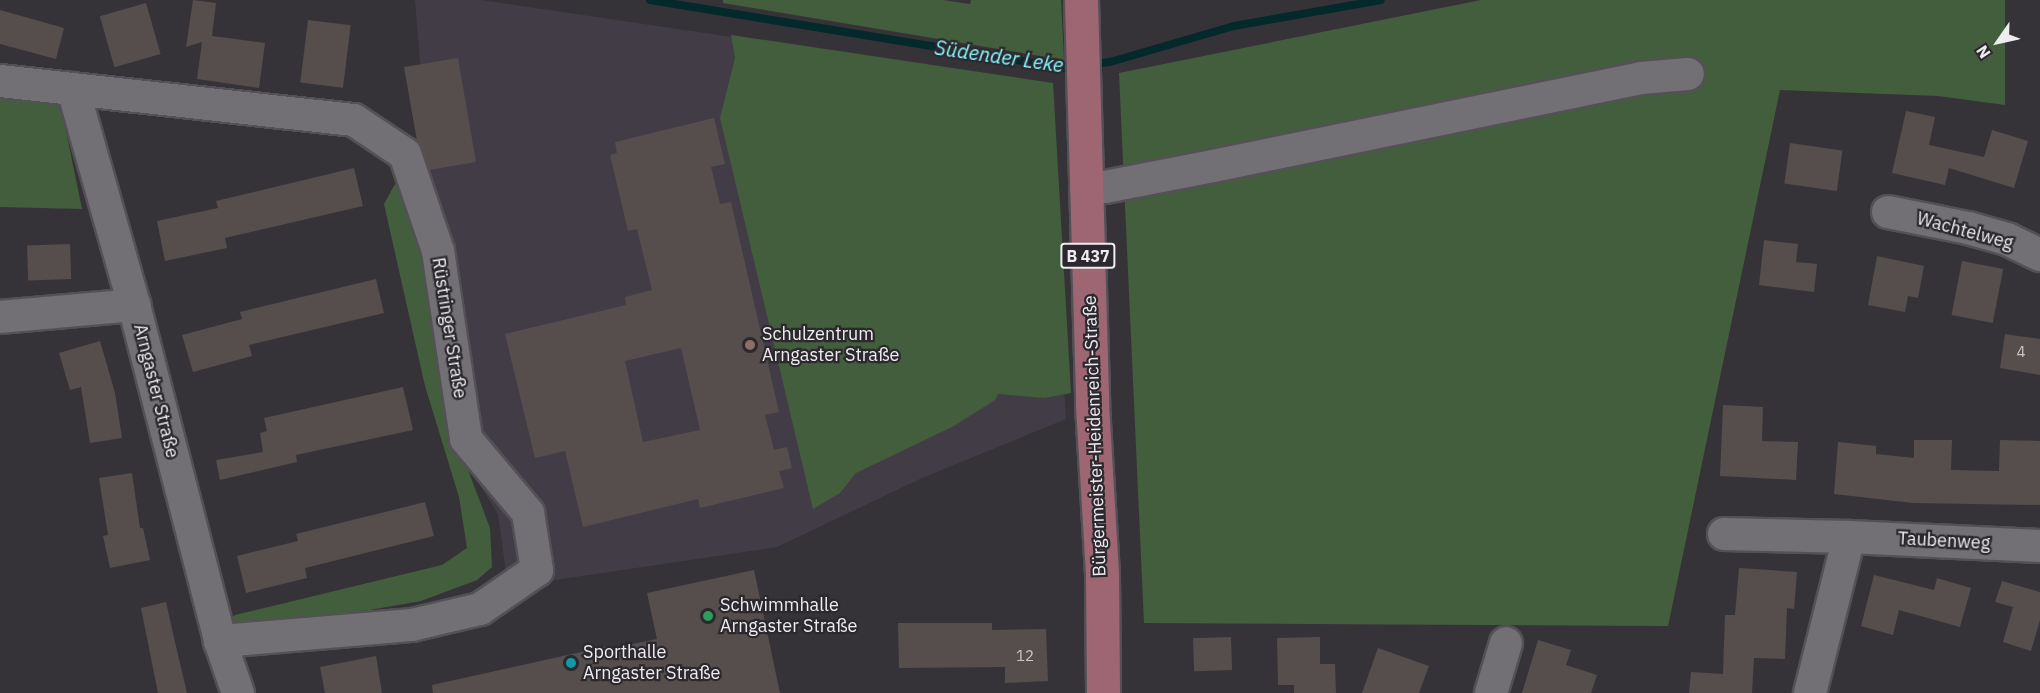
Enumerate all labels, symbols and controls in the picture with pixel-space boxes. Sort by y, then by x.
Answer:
north arrow [1968,12,2028,72]
water label: Südender Leke [933,35,1065,77]
text: N [1972,42,1995,62]
street label: Wachtelweg [1914,208,2016,254]
road number: B 437 [1060,243,1116,269]
street label: Rüstringer Straße [427,256,471,400]
street label: Bürgermeister-Heidenreich-Straße [1079,295,1111,577]
street label: Arngaster Straße [129,322,183,460]
place label: Schulzentrum Arngaster Straße [762,324,899,366]
marker: Schulzentrum Arngaster Straße [743,338,757,352]
house number: 4 [2017,343,2025,361]
street label: Taubenweg [1897,528,1991,554]
place label: Schwimmhalle Arngaster Straße [720,595,857,638]
marker: Schwimmhalle Arngaster Straße [701,609,715,623]
place label: Sporthalle Arngaster Straße [583,642,720,684]
house number: 12 [1016,647,1034,665]
marker: Sporthalle Arngaster Straße [564,656,578,670]

